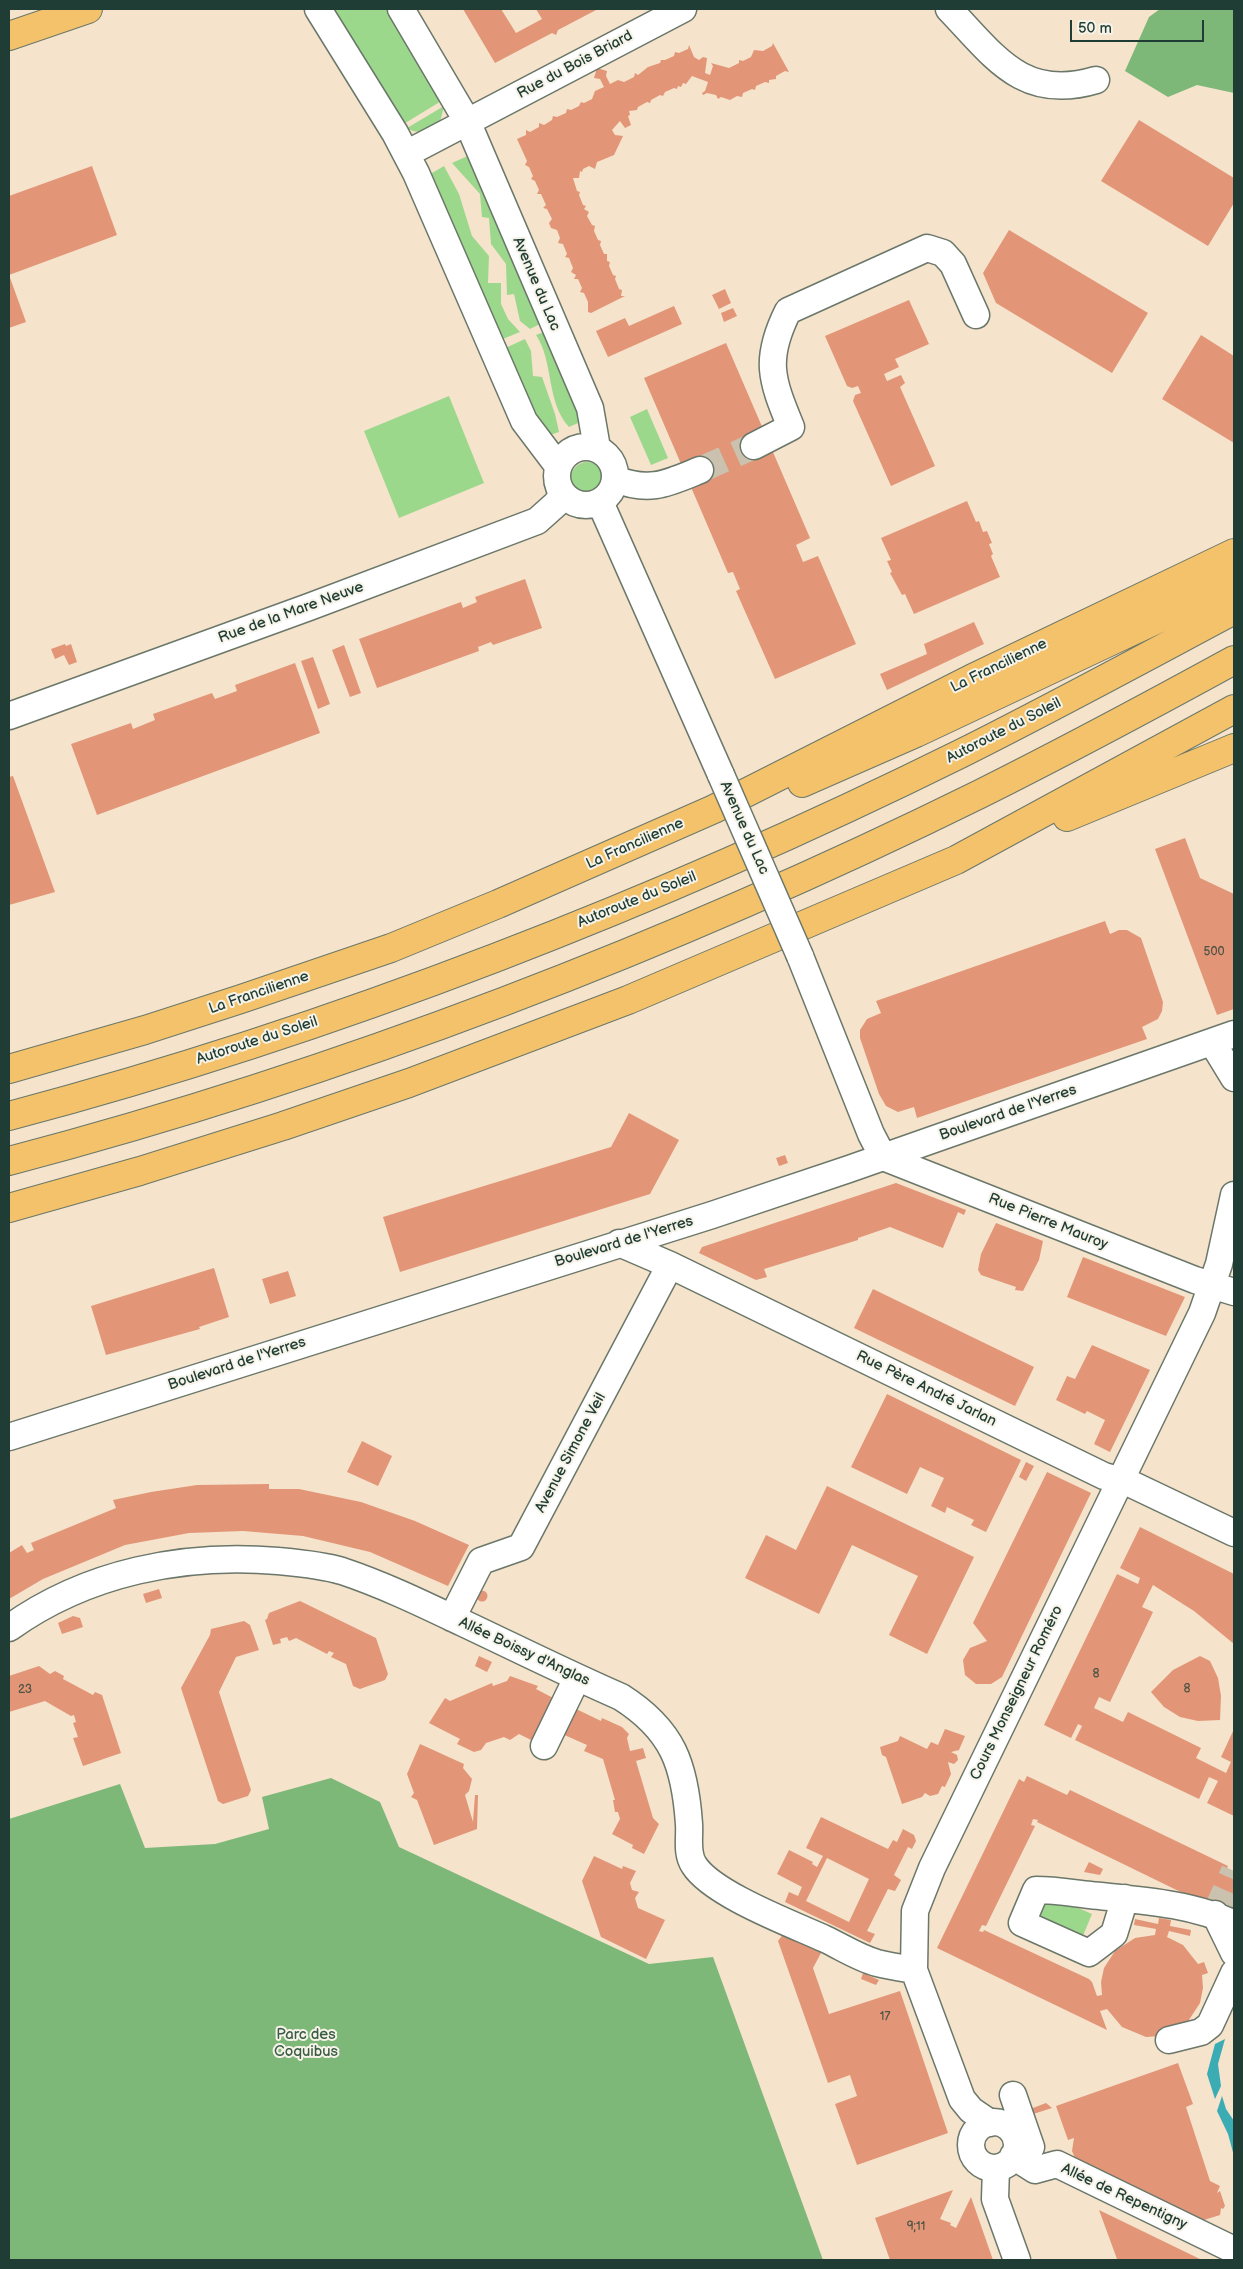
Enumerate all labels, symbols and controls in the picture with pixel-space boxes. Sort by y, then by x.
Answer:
scale bar [1073,10,1207,42]
text: 50 m [1078,19,1112,38]
street label: Rue du Bois Briard [514,27,636,103]
street label: Avenue du Lac [508,234,564,334]
street label: Rue de la Mare Neuve [216,578,366,648]
street label: La Francilienne [948,635,1050,697]
street label: Autoroute du Soleil [944,694,1064,768]
street label: Avenue du Lac [715,779,773,877]
street label: La Francilienne [583,814,687,874]
street label: Autoroute du Soleil [575,868,699,932]
house number: 500 [1204,945,1224,959]
street label: La Francilienne [207,967,311,1019]
street label: Autoroute du Soleil [194,1013,320,1069]
street label: Boulevard de l'Yerres [937,1081,1079,1145]
street label: Rue Pierre Mauroy [986,1190,1110,1254]
street label: Boulevard de l'Yerres [553,1212,695,1272]
street label: Boulevard de l'Yerres [166,1333,308,1395]
street label: Rue Père André Jarlan [853,1347,999,1431]
street label: Avenue Simone Veil [532,1390,610,1516]
street label: Cours Monseigneur Roméro [967,1603,1067,1783]
street label: Allée Boissy d'Anglas [456,1614,592,1690]
house number: 8 [1093,1667,1099,1681]
house number: 8 [1184,1682,1190,1696]
house number: 23 [18,1683,32,1697]
house number: 17 [880,2010,890,2024]
park label: Parc des Coquibus [274,2026,338,2061]
street label: Allée de Repentigny [1058,2160,1190,2234]
house number: 9;11 [907,2220,925,2234]

